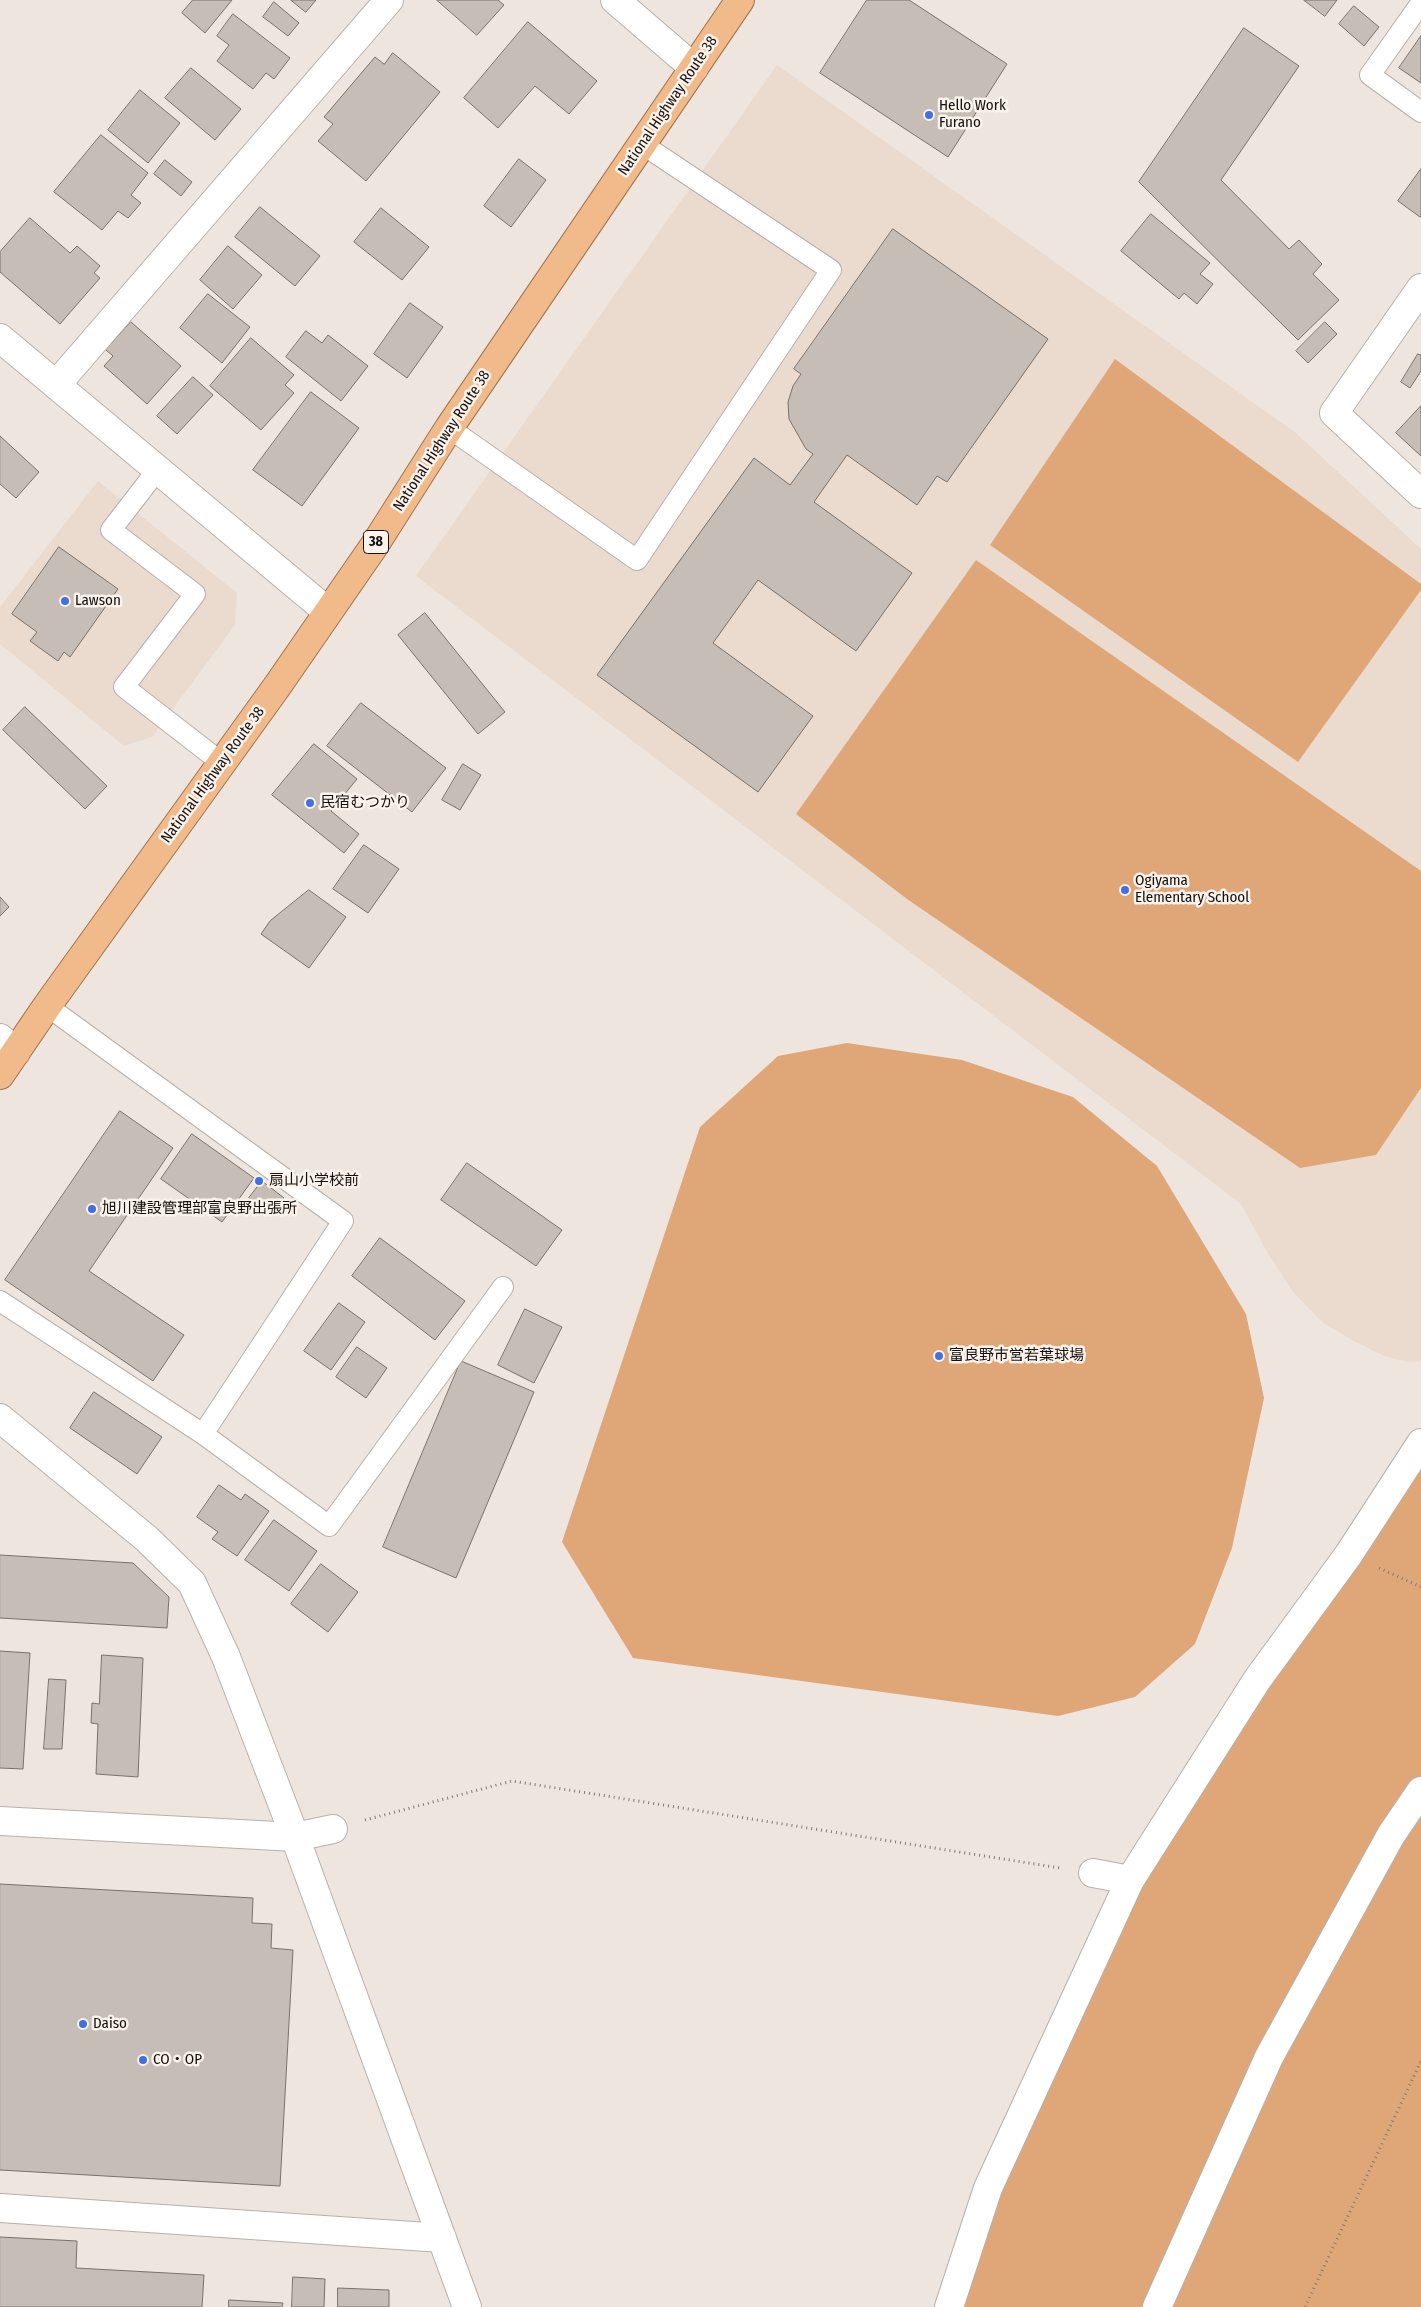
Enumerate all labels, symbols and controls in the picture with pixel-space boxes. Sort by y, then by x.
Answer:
street label: National Highway Route 38 [615,33,721,179]
place label: Hello Work Furano [939,97,1006,132]
marker: Hello Work Furano [923,109,935,121]
street label: National Highway Route 38 [390,367,494,515]
road number: 38 [364,530,388,554]
place label: Lawson [75,592,121,610]
marker: Lawson [59,595,71,607]
street label: National Highway Route 38 [158,703,268,847]
place label: 民宿むつかり [320,794,410,812]
marker: 民宿むつかり [304,797,316,809]
place label: Ogiyama Elementary School [1135,872,1249,907]
marker: Ogiyama Elementary School [1119,884,1131,896]
place label: 扇山小学校前 [269,1172,359,1190]
marker: 扇山小学校前 [253,1175,265,1187]
place label: 旭川建設管理部富良野出張所 [102,1200,297,1218]
marker: 旭川建設管理部富良野出張所 [86,1203,98,1215]
place label: 富良野市営若葉球場 [949,1347,1084,1365]
marker: 富良野市営若葉球場 [933,1350,945,1362]
place label: Daiso [93,2015,127,2033]
marker: Daiso [77,2018,89,2030]
place label: CO・OP [153,2051,202,2069]
marker: CO・OP [137,2054,149,2066]

